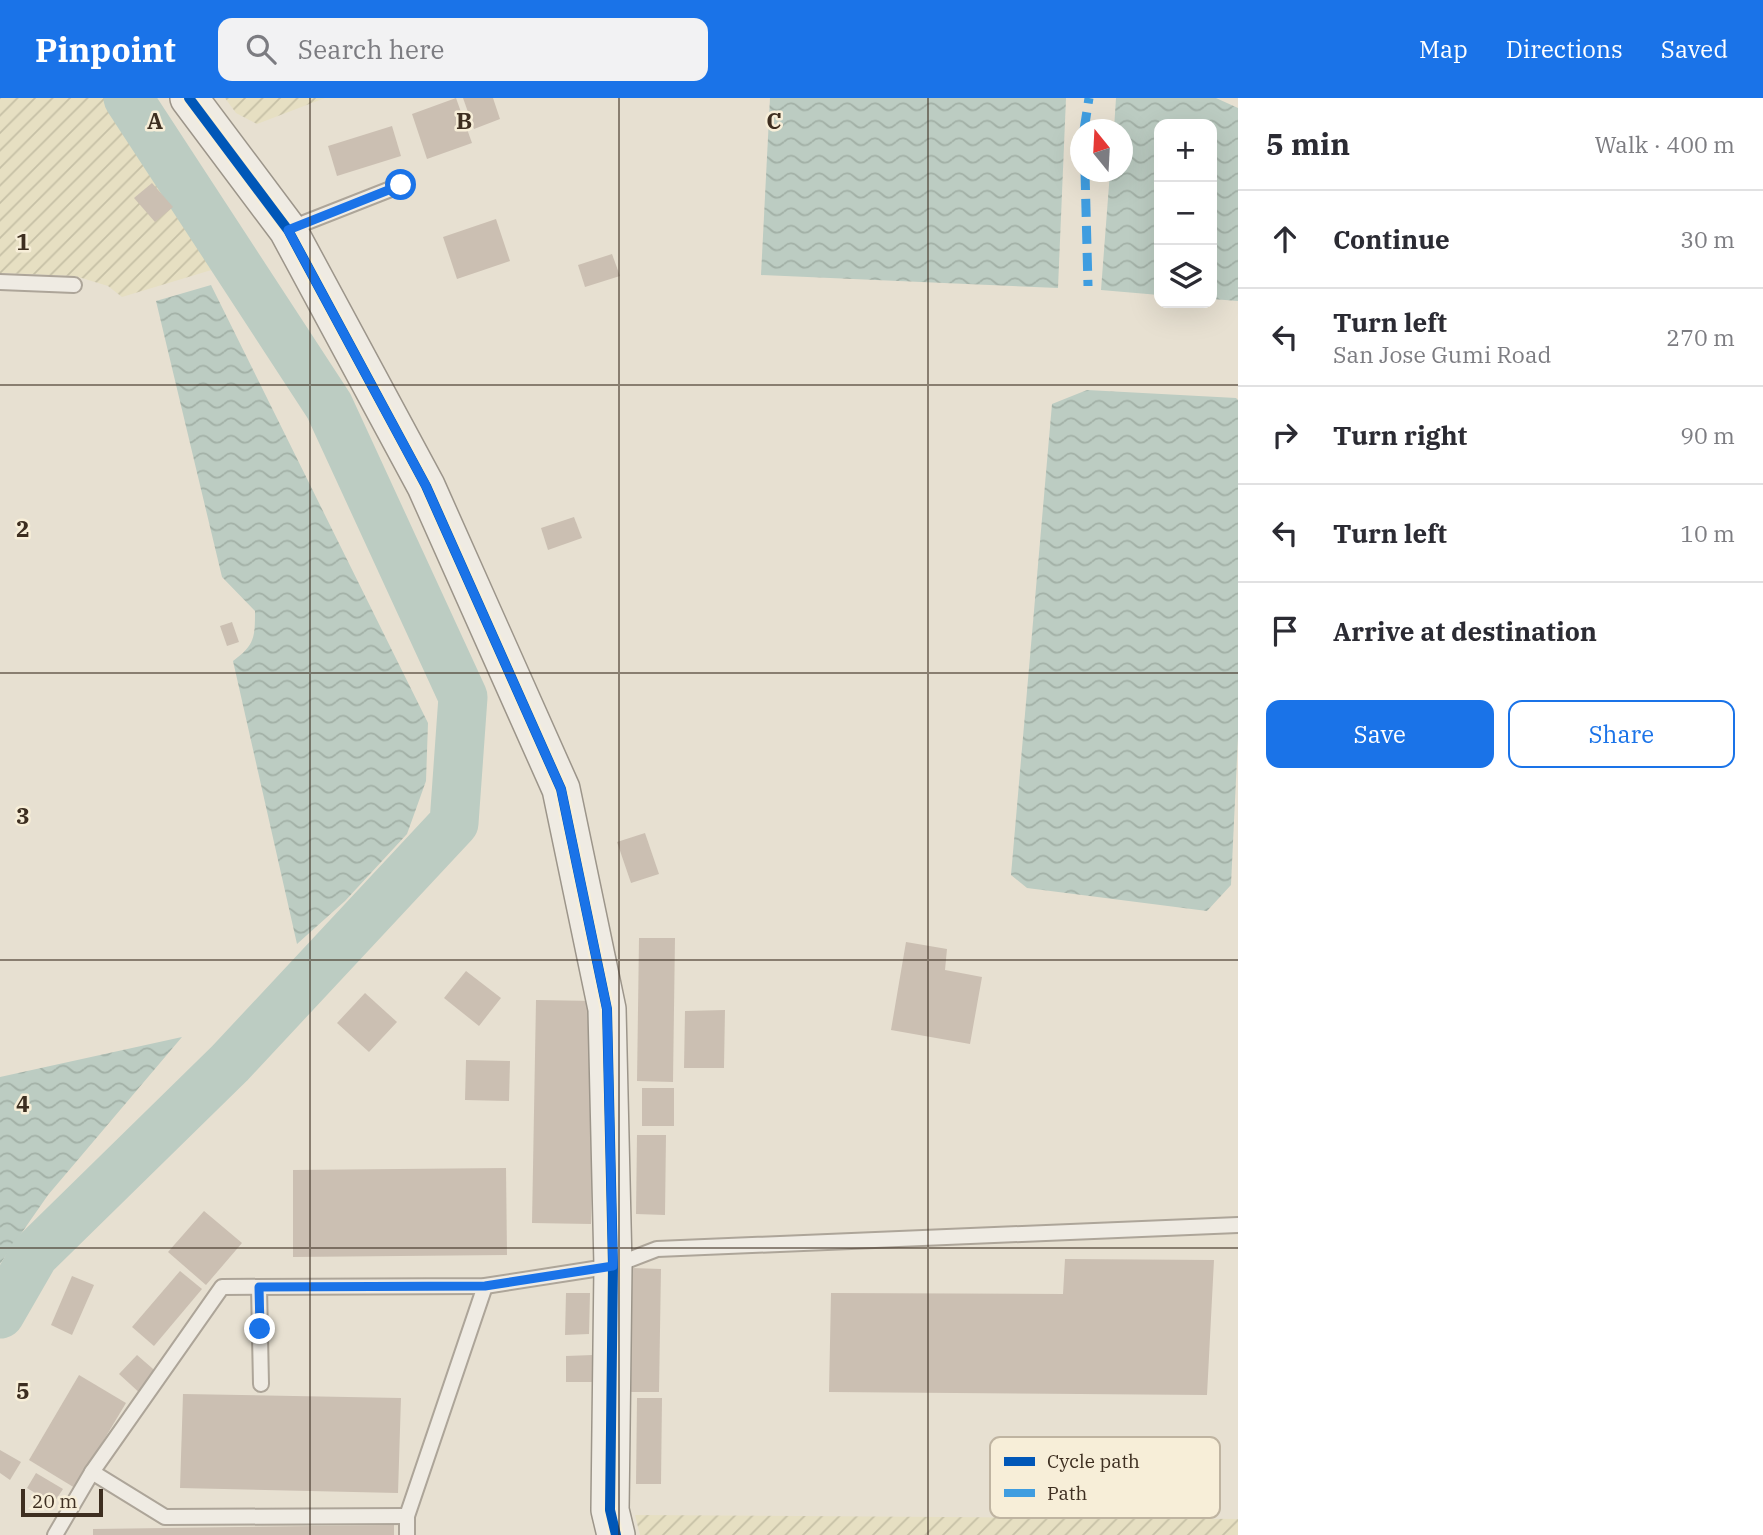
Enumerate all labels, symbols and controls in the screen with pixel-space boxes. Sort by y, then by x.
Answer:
search box [218,18,708,81]
text: Pinpoint [35,28,176,71]
icon: search [242,30,280,68]
text: Search here [298,32,444,66]
text: Map [1419,33,1468,65]
text: Directions [1506,33,1623,65]
text: Saved [1661,33,1728,65]
text: A [147,105,163,135]
text: B [456,105,472,135]
text: C [766,105,782,135]
north arrow [1070,119,1133,182]
map controls [1154,119,1217,308]
button: + [1154,119,1217,182]
text: 5 min [1266,124,1350,163]
text: Walk · 400 m [1594,129,1735,159]
route start [385,169,416,200]
button: − [1154,182,1217,245]
icon: ahead [1266,220,1304,258]
text: Continue [1333,222,1450,256]
text: 30 m [1680,224,1735,254]
text: 1 [16,226,30,256]
button: layers [1154,245,1217,308]
text: Turn left [1333,305,1447,339]
icon: left [1266,318,1304,356]
text: 270 m [1666,322,1735,352]
text: San Jose Gumi Road [1333,339,1551,369]
icon: right [1266,416,1304,454]
text: Turn right [1333,418,1467,452]
text: 90 m [1680,420,1735,450]
text: 2 [16,513,30,543]
icon: left [1266,514,1304,552]
text: Turn left [1333,516,1447,550]
text: 10 m [1680,518,1735,548]
icon: arrive [1266,612,1304,650]
text: Arrive at destination [1333,614,1597,648]
button: Save [1266,700,1494,768]
button: Share [1508,700,1735,768]
text: 3 [16,800,30,830]
text: 4 [16,1088,30,1118]
route end [244,1313,275,1344]
text: 5 [16,1375,30,1405]
legend [990,1437,1220,1518]
text: Cycle path [1047,1449,1140,1473]
text: Path [1047,1481,1087,1505]
scale bar [21,1486,103,1518]
text: 20 m [32,1489,77,1513]

